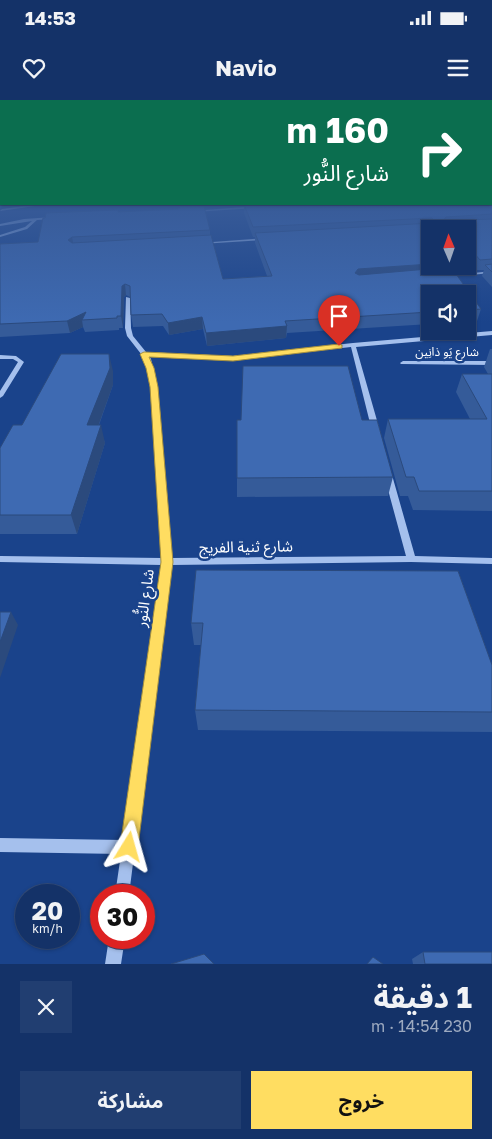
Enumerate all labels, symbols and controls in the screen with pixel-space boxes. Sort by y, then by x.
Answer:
text: 14:53 [25,6,76,29]
icon: heart [20,54,48,82]
text: Navio [215,54,277,81]
icon: menu [444,54,472,82]
text: 160 m [287,109,389,151]
icon: right [407,120,472,185]
text: شارع النُّور [304,159,389,186]
north arrow [421,220,476,275]
map controls [421,220,476,340]
button: sound [421,285,476,340]
pin [318,295,360,346]
icon: arrive [325,302,353,330]
street label: شارع يَو ذانِين [415,344,479,361]
street label: شارع ثنية الفريج [199,536,293,560]
street label: شارع النُّور [130,567,161,629]
position arrow [102,820,154,872]
speed limit sign: 30 [90,884,155,949]
text: 20 [32,895,63,926]
text: km/h [32,921,63,936]
text: 1 دقيقة [374,979,472,1015]
button: close [20,981,72,1033]
text: 230 m · 14:54 [371,1016,472,1036]
button: مشاركة [20,1071,241,1129]
button: خروج [251,1071,472,1129]

